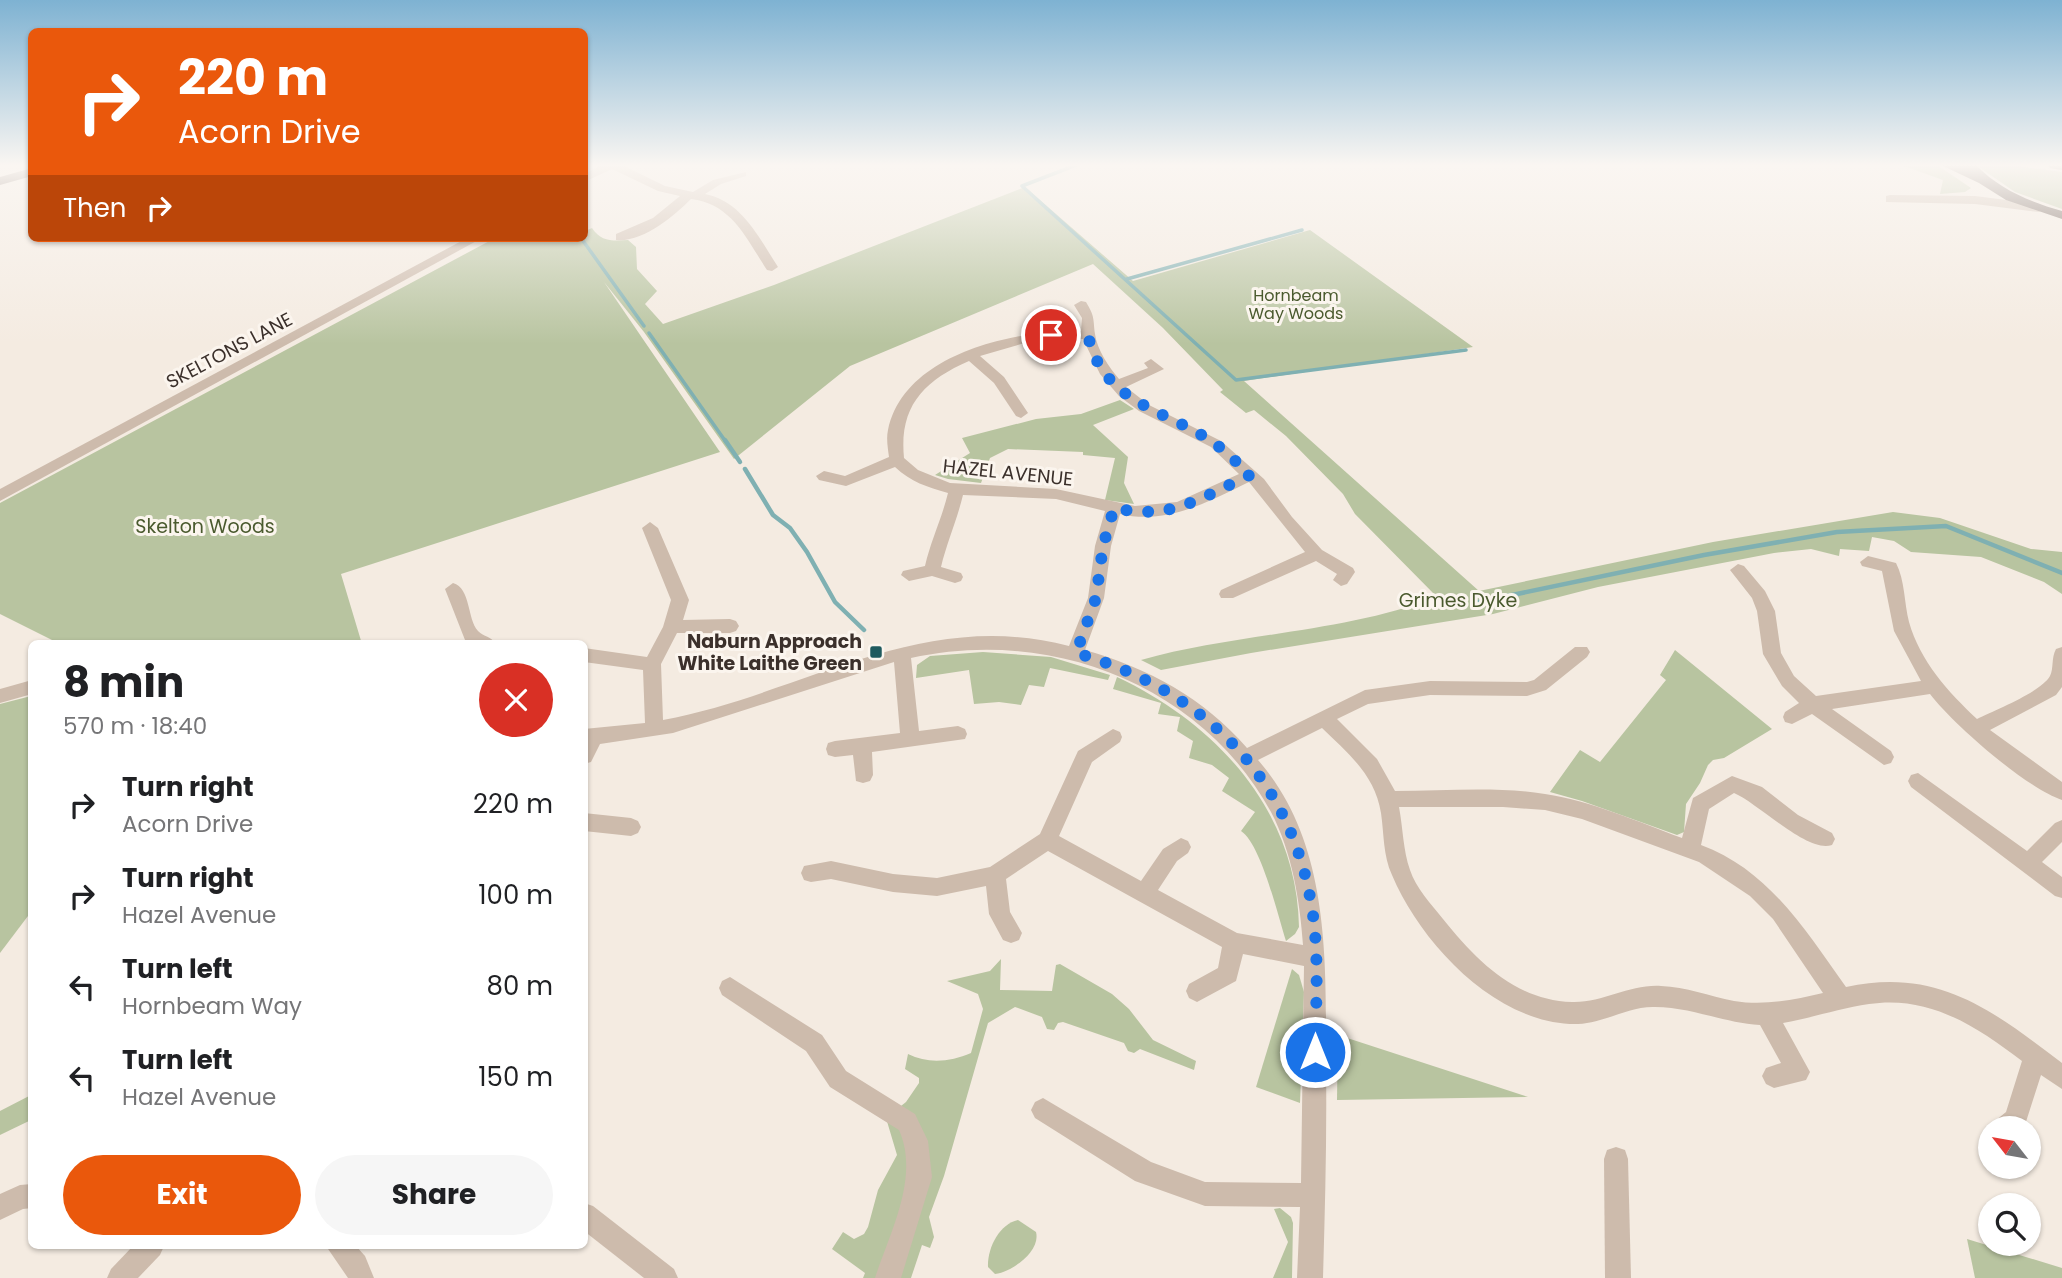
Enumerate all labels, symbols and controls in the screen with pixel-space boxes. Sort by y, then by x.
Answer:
text: 220 m [178,44,328,112]
icon: right [63,56,154,147]
text: Acorn Drive [178,109,361,154]
icon: right [140,189,178,227]
text: Then [63,190,126,226]
park label: Hornbeam Way Woods [1249,284,1343,325]
pin [1021,305,1081,365]
street label: SKELTONS LANE [161,306,297,395]
icon: arrive [1032,316,1070,354]
street label: HAZEL AVENUE [942,452,1074,493]
park label: Skelton Woods [135,513,275,540]
park label: Grimes Dyke [1399,587,1517,614]
place label: Naburn Approach White Laithe Green [678,628,862,677]
marker: Naburn Approach White Laithe Green [868,644,884,660]
text: 8 min [63,653,184,712]
button: close [479,663,553,737]
text: 570 m · 18:40 [63,710,207,742]
text: Turn right [122,769,254,805]
icon: right [63,786,101,824]
text: 220 m [473,786,553,822]
text: Acorn Drive [122,808,253,840]
text: Turn right [122,860,254,896]
icon: right [63,877,101,915]
text: 100 m [478,877,553,913]
text: Hazel Avenue [122,899,276,931]
text: Turn left [122,951,233,987]
icon: left [63,968,101,1006]
text: 80 m [487,968,553,1004]
text: Hornbeam Way [122,990,302,1022]
position arrow [1278,1015,1352,1089]
text: Turn left [122,1042,233,1078]
icon: left [63,1059,101,1097]
text: 150 m [478,1059,553,1095]
text: Hazel Avenue [122,1081,276,1113]
north arrow [1978,1116,2040,1180]
map controls [1978,1116,2041,1256]
button: Exit [63,1155,301,1235]
button: Share [315,1155,553,1235]
button: search [1978,1193,2041,1256]

